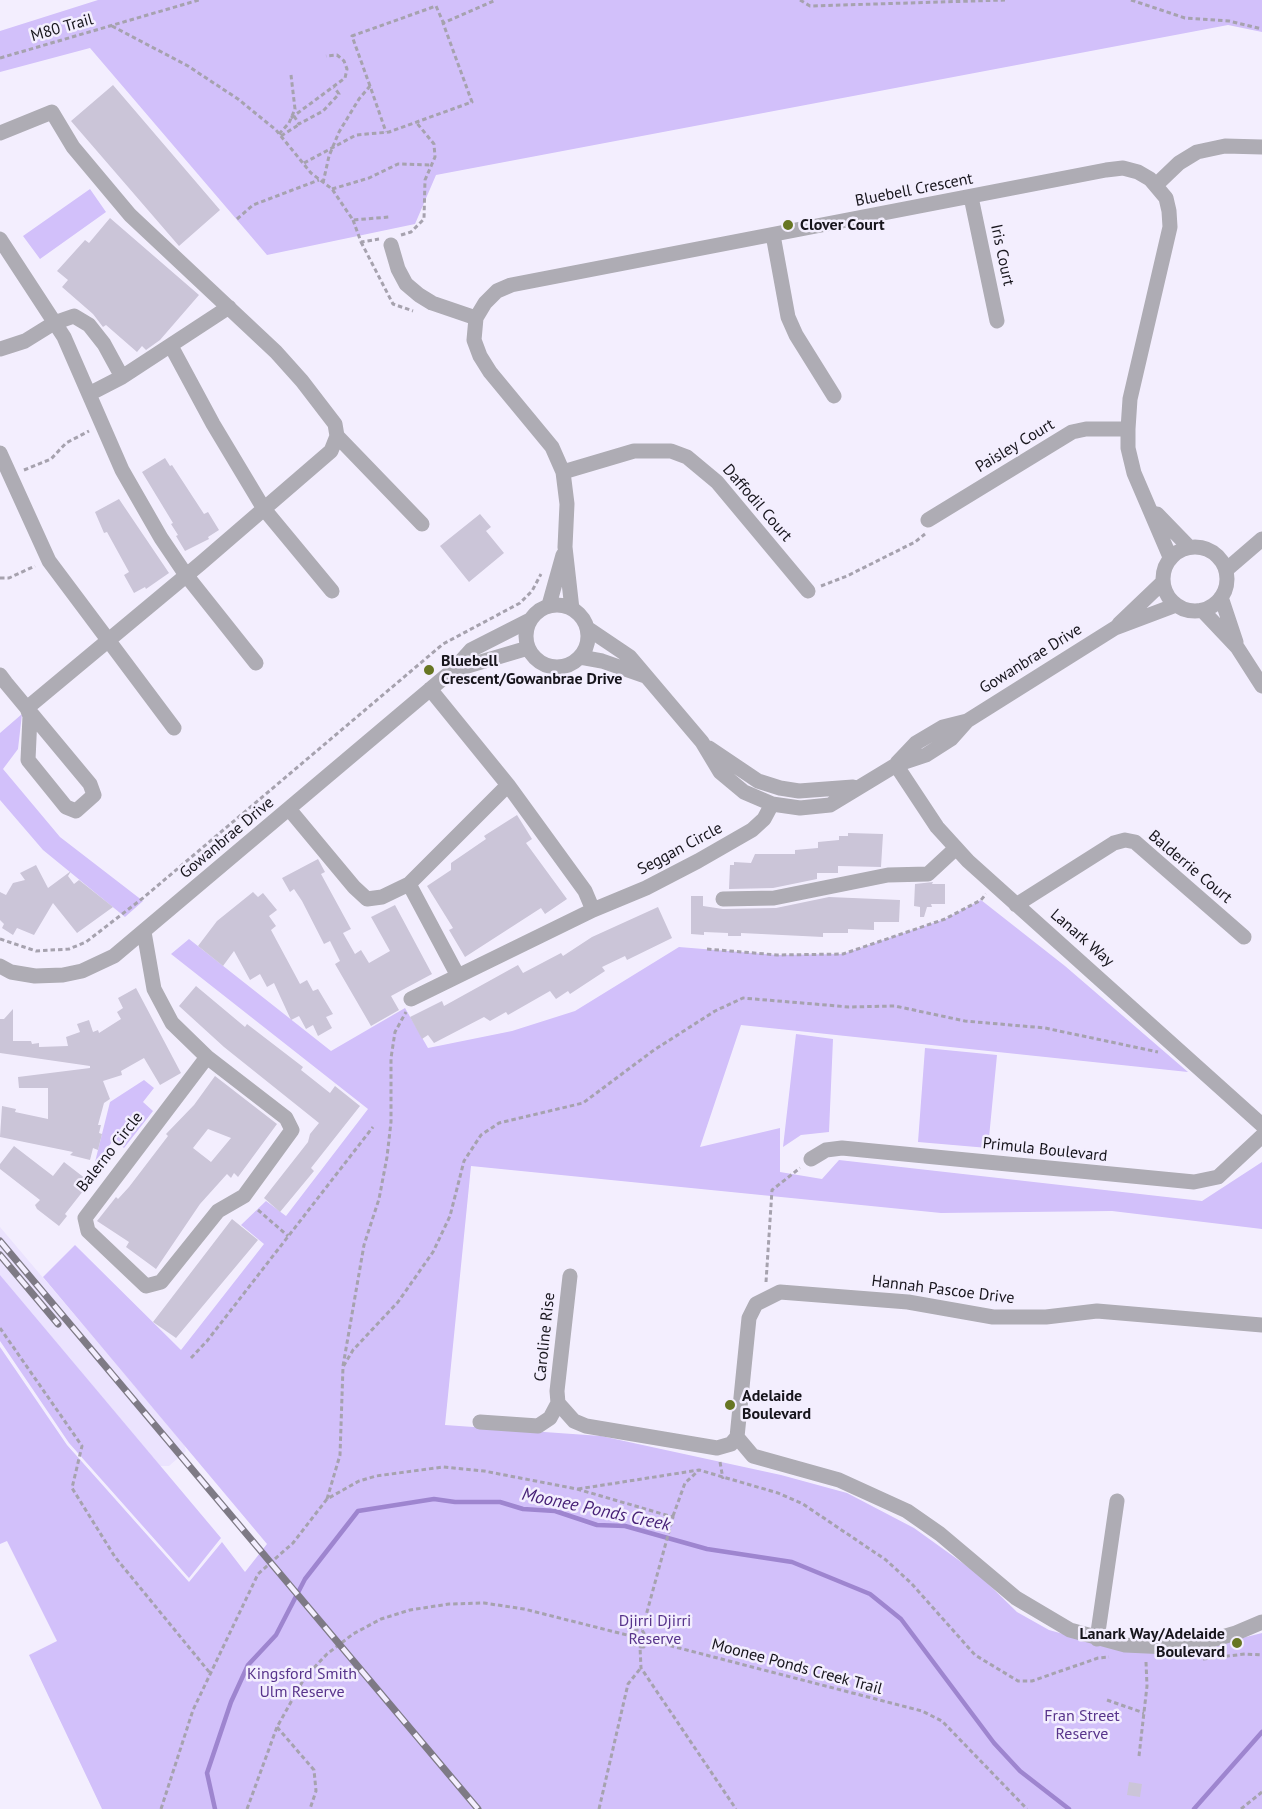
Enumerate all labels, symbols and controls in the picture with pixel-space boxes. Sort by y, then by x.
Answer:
street label: M80 Trail [29,10,95,46]
street label: Bluebell Crescent [854,169,974,211]
place label: Clover Court [800,215,885,235]
marker: Clover Court [781,218,795,232]
street label: Iris Court [986,222,1018,288]
street label: Paisley Court [972,415,1058,477]
street label: Daffodil Court [718,460,796,546]
street label: Gowanbrae Drive [976,620,1086,698]
place label: Bluebell Crescent/Gowanbrae Drive [441,651,622,689]
marker: Bluebell Crescent/Gowanbrae Drive [422,663,436,677]
street label: Gowanbrae Drive [176,793,278,883]
street label: Seggan Circle [634,819,726,879]
street label: Balderrie Court [1144,826,1236,908]
street label: Lanark Way [1046,905,1118,971]
street label: Balerno Circle [73,1108,147,1196]
street label: Primula Boulevard [982,1134,1108,1166]
street label: Hannah Pascoe Drive [870,1272,1016,1308]
street label: Caroline Rise [531,1291,559,1383]
place label: Adelaide Boulevard [742,1386,811,1424]
marker: Adelaide Boulevard [723,1398,737,1412]
water label: Moonee Ponds Creek [520,1484,672,1536]
park label: Djirri Djirri Reserve [619,1611,691,1649]
place label: Lanark Way/Adelaide Boulevard [1079,1624,1225,1662]
street label: Moonee Ponds Creek Trail [709,1635,885,1699]
marker: Lanark Way/Adelaide Boulevard [1230,1636,1244,1650]
park label: Kingsford Smith Ulm Reserve [247,1664,357,1702]
park label: Fran Street Reserve [1044,1706,1120,1744]

